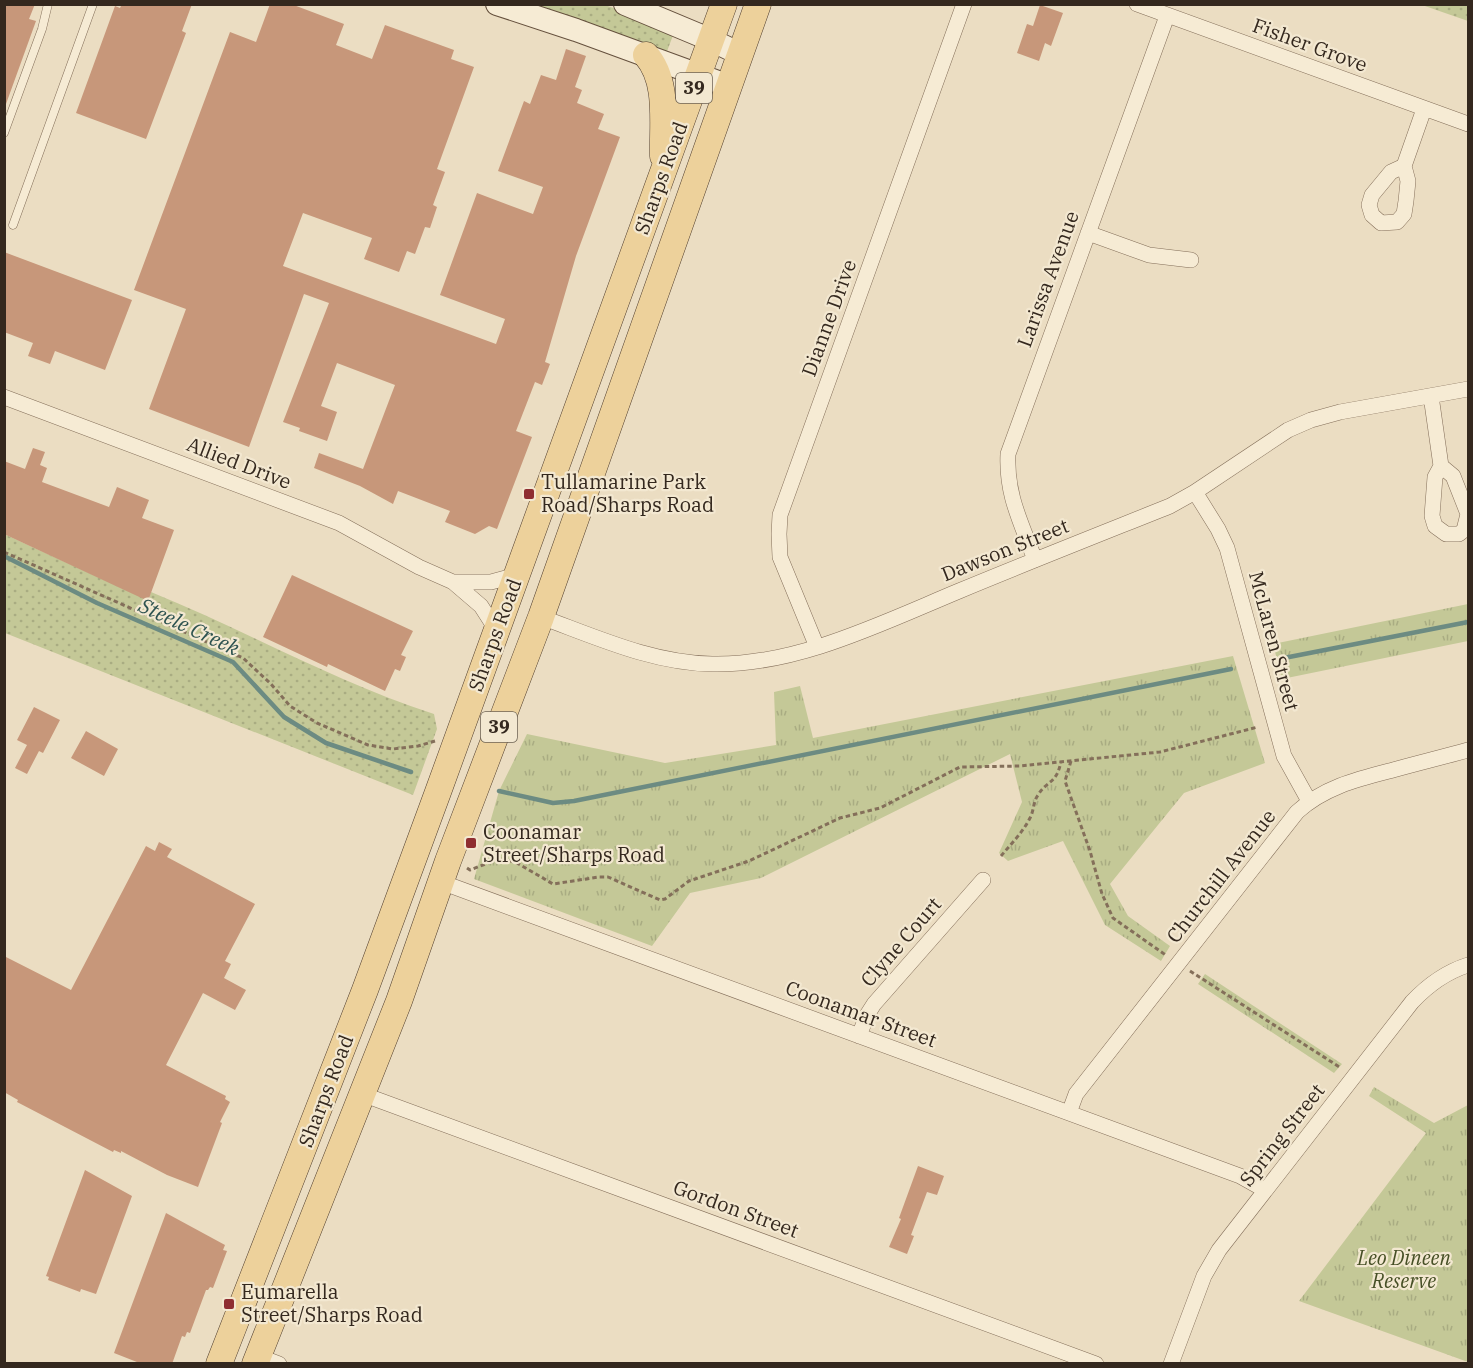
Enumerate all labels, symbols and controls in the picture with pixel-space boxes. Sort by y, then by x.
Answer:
street label: Fisher Grove [1249,11,1371,78]
road number: 39 [676,73,712,103]
street label: Sharps Road [628,118,693,238]
street label: Larissa Avenue [1010,207,1085,351]
street label: Dianne Drive [795,256,862,380]
street label: Allied Drive [183,430,295,495]
place label: Tullamarine Park Road/Sharps Road [541,468,714,518]
marker: Tullamarine Park Road/Sharps Road [522,487,536,501]
street label: Dawson Street [937,512,1072,587]
street label: McLaren Street [1243,568,1306,714]
street label: Sharps Road [462,575,527,695]
water label: Steele Creek [133,590,245,662]
road number: 39 [481,712,517,742]
street label: Churchill Avenue [1160,803,1281,948]
place label: Coonamar Street/Sharps Road [483,818,665,868]
marker: Coonamar Street/Sharps Road [464,836,478,850]
street label: Clyne Court [854,891,947,992]
street label: Coonamar Street [782,974,940,1053]
street label: Sharps Road [292,1031,359,1151]
street label: Spring Street [1233,1078,1330,1192]
street label: Gordon Street [670,1173,803,1244]
park label: Leo Dineen Reserve [1356,1244,1451,1294]
place label: Eumarella Street/Sharps Road [241,1278,423,1328]
marker: Eumarella Street/Sharps Road [222,1297,236,1311]

